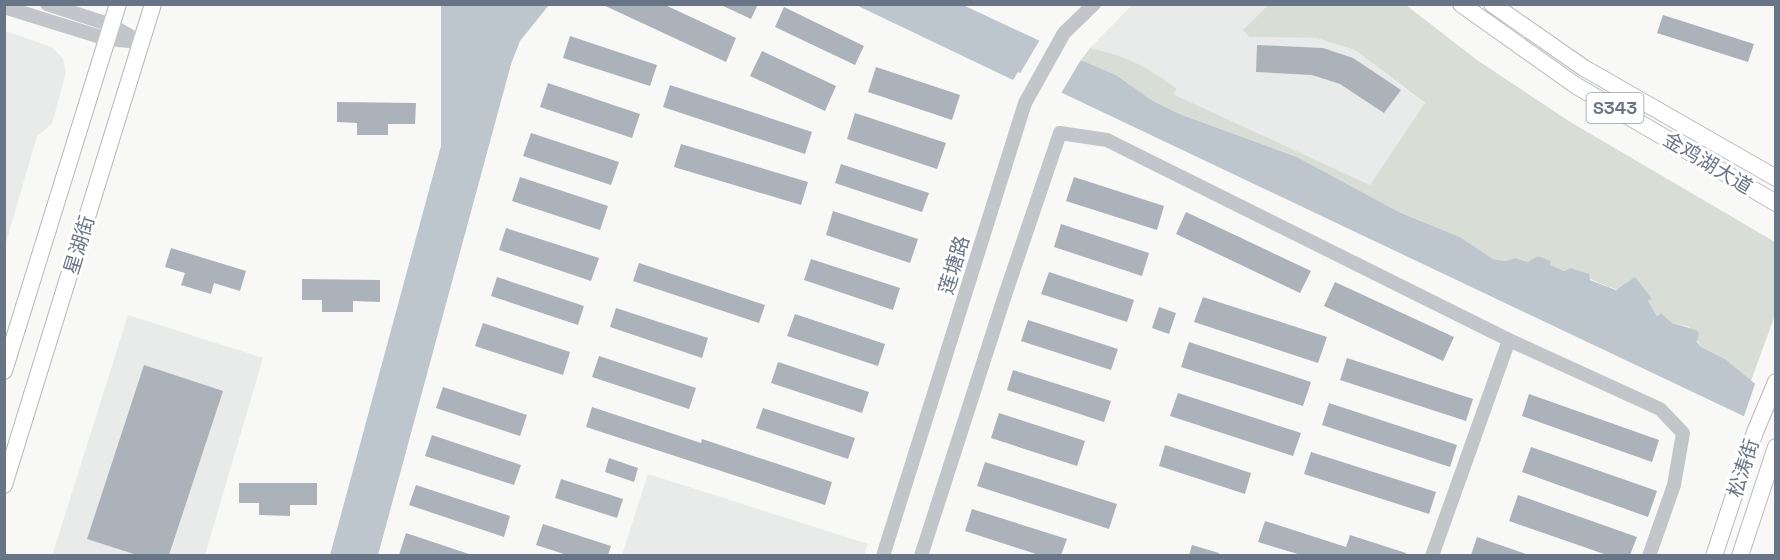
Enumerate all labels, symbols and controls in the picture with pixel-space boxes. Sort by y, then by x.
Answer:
road number: S343 [1586,93,1644,123]
street label: 金鸡湖大道 [1658,126,1758,200]
street label: 星湖街 [58,213,100,277]
street label: 莲塘路 [933,233,975,297]
street label: 松涛街 [1721,435,1765,501]

